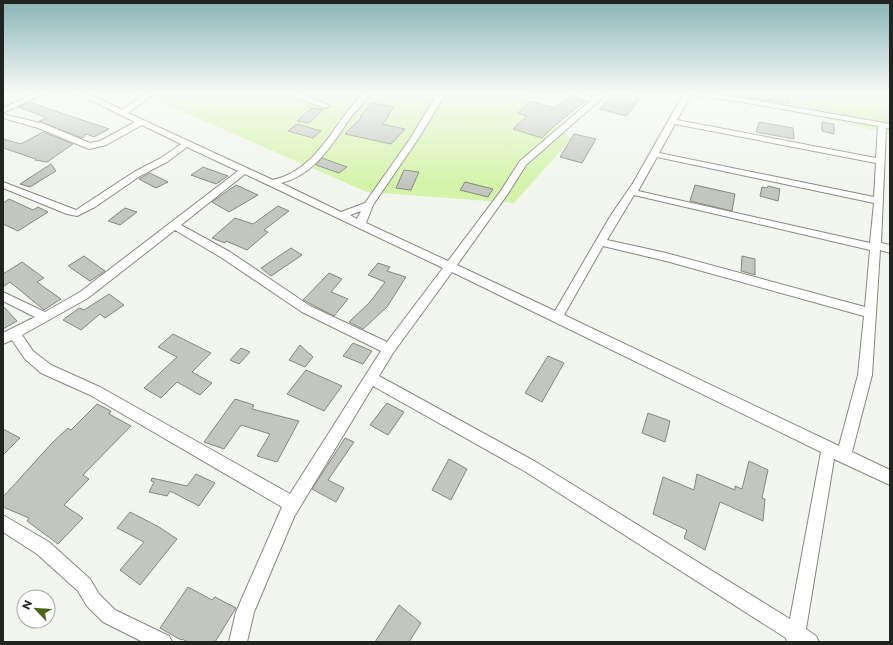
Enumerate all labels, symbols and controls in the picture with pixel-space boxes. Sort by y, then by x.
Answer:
north arrow [16,589,56,629]
text: N [19,598,35,612]

